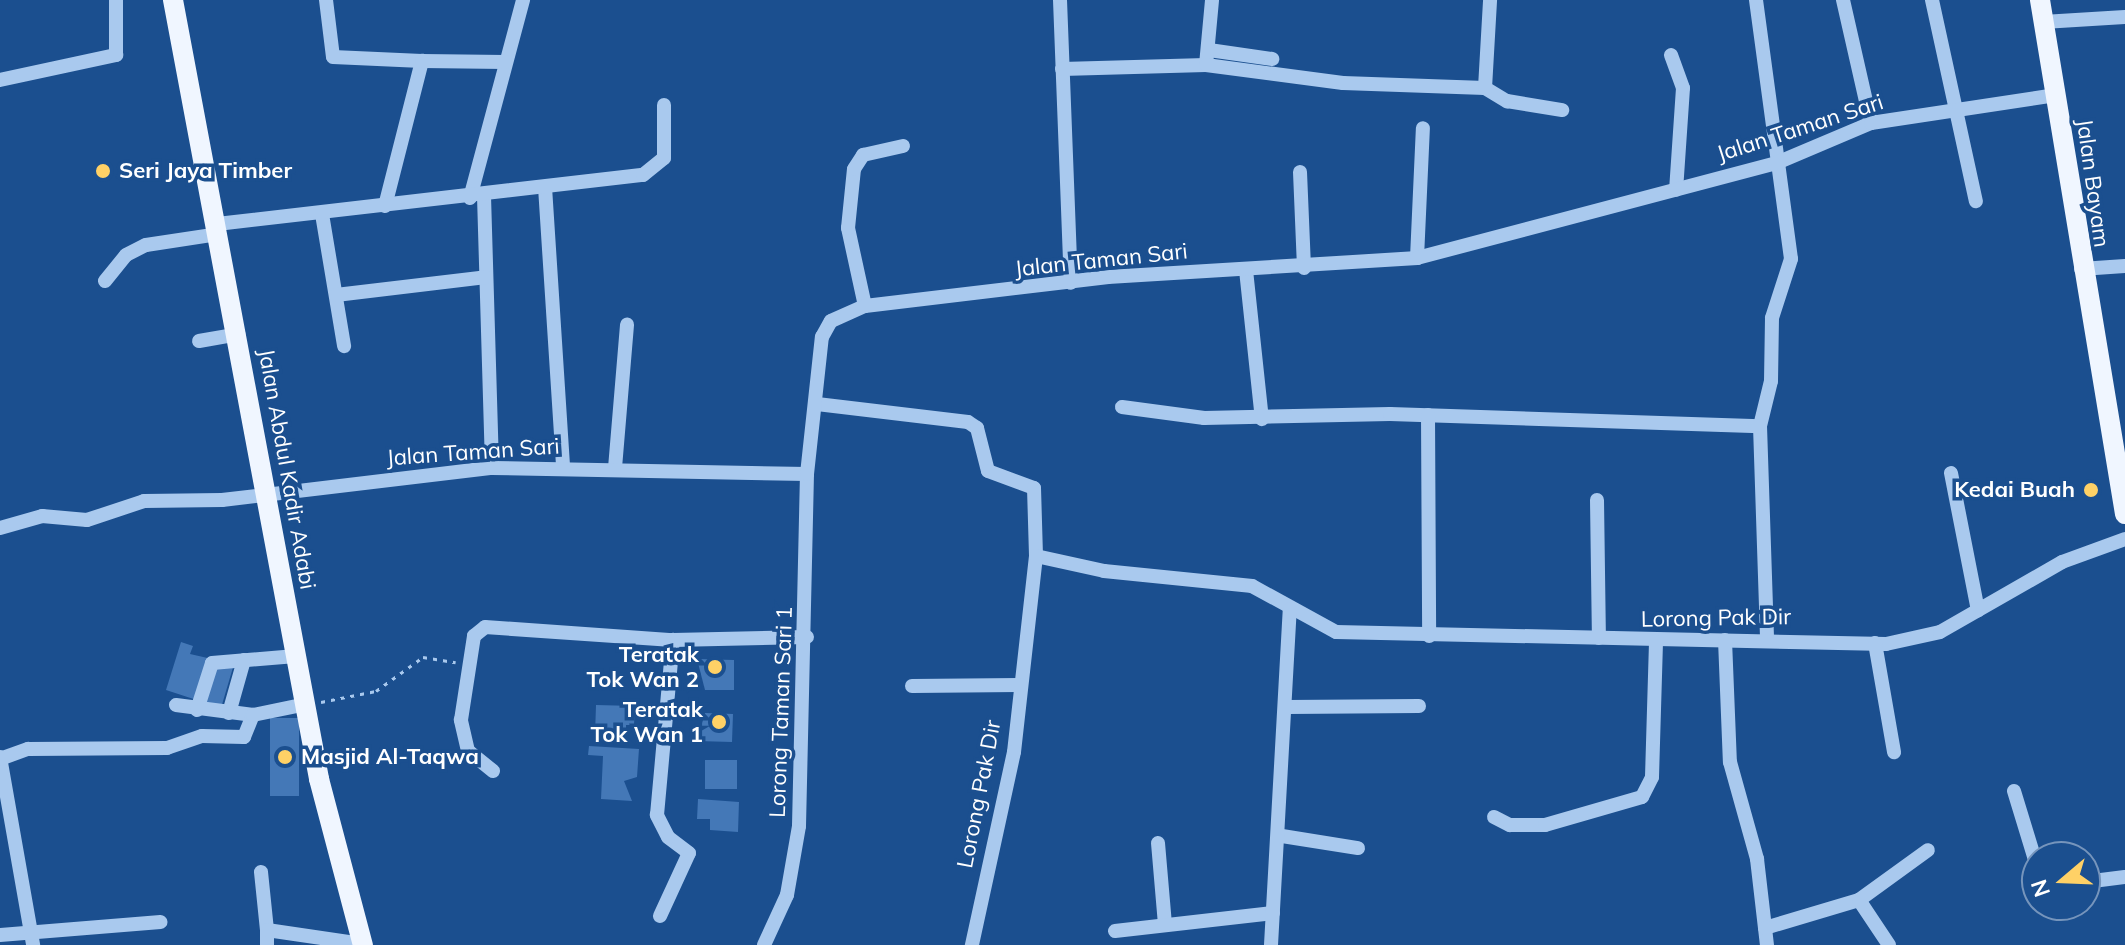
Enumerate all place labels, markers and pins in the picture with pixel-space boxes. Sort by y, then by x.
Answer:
place label: Seri Jaya Timber [119,158,292,184]
marker: Seri Jaya Timber [94,162,112,180]
place label: Kedai Buah [1954,477,2075,503]
marker: Kedai Buah [2082,481,2100,499]
place label: Teratak Tok Wan 2 [586,641,699,692]
marker: Teratak Tok Wan 2 [706,658,724,676]
place label: Teratak Tok Wan 1 [590,696,703,748]
marker: Teratak Tok Wan 1 [710,713,728,731]
place label: Masjid Al-Taqwa [301,744,479,770]
marker: Masjid Al-Taqwa [276,748,294,766]

